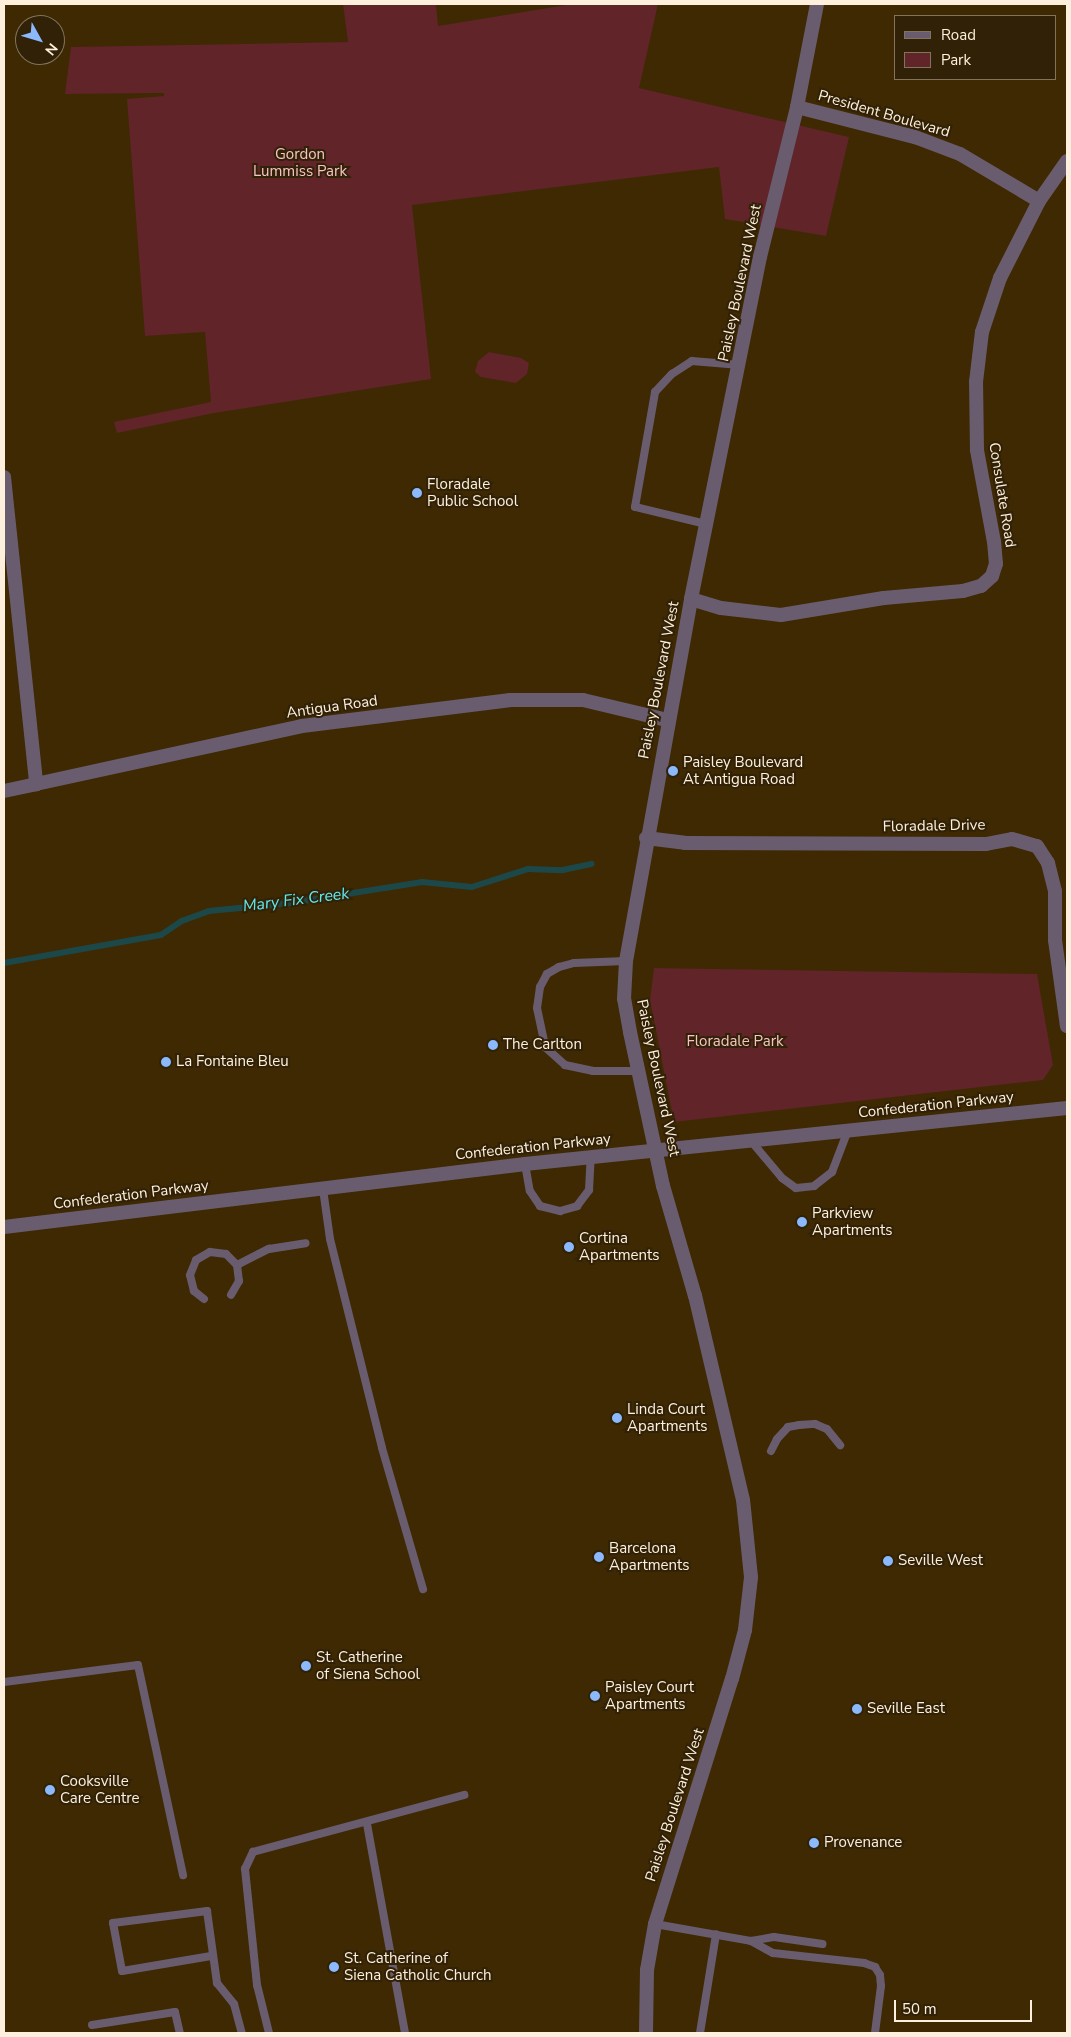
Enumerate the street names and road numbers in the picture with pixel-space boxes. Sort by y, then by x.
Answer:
street label: President Boulevard [816,87,952,141]
street label: Paisley Boulevard West [715,203,765,363]
street label: Consulate Road [985,441,1019,549]
street label: Paisley Boulevard West [635,600,683,760]
street label: Antigua Road [285,692,379,722]
street label: Floradale Drive [883,816,985,836]
street label: Paisley Boulevard West [633,998,683,1158]
street label: Confederation Parkway [857,1088,1015,1122]
street label: Confederation Parkway [454,1130,612,1164]
street label: Confederation Parkway [52,1177,210,1213]
street label: Paisley Boulevard West [642,1726,708,1884]

